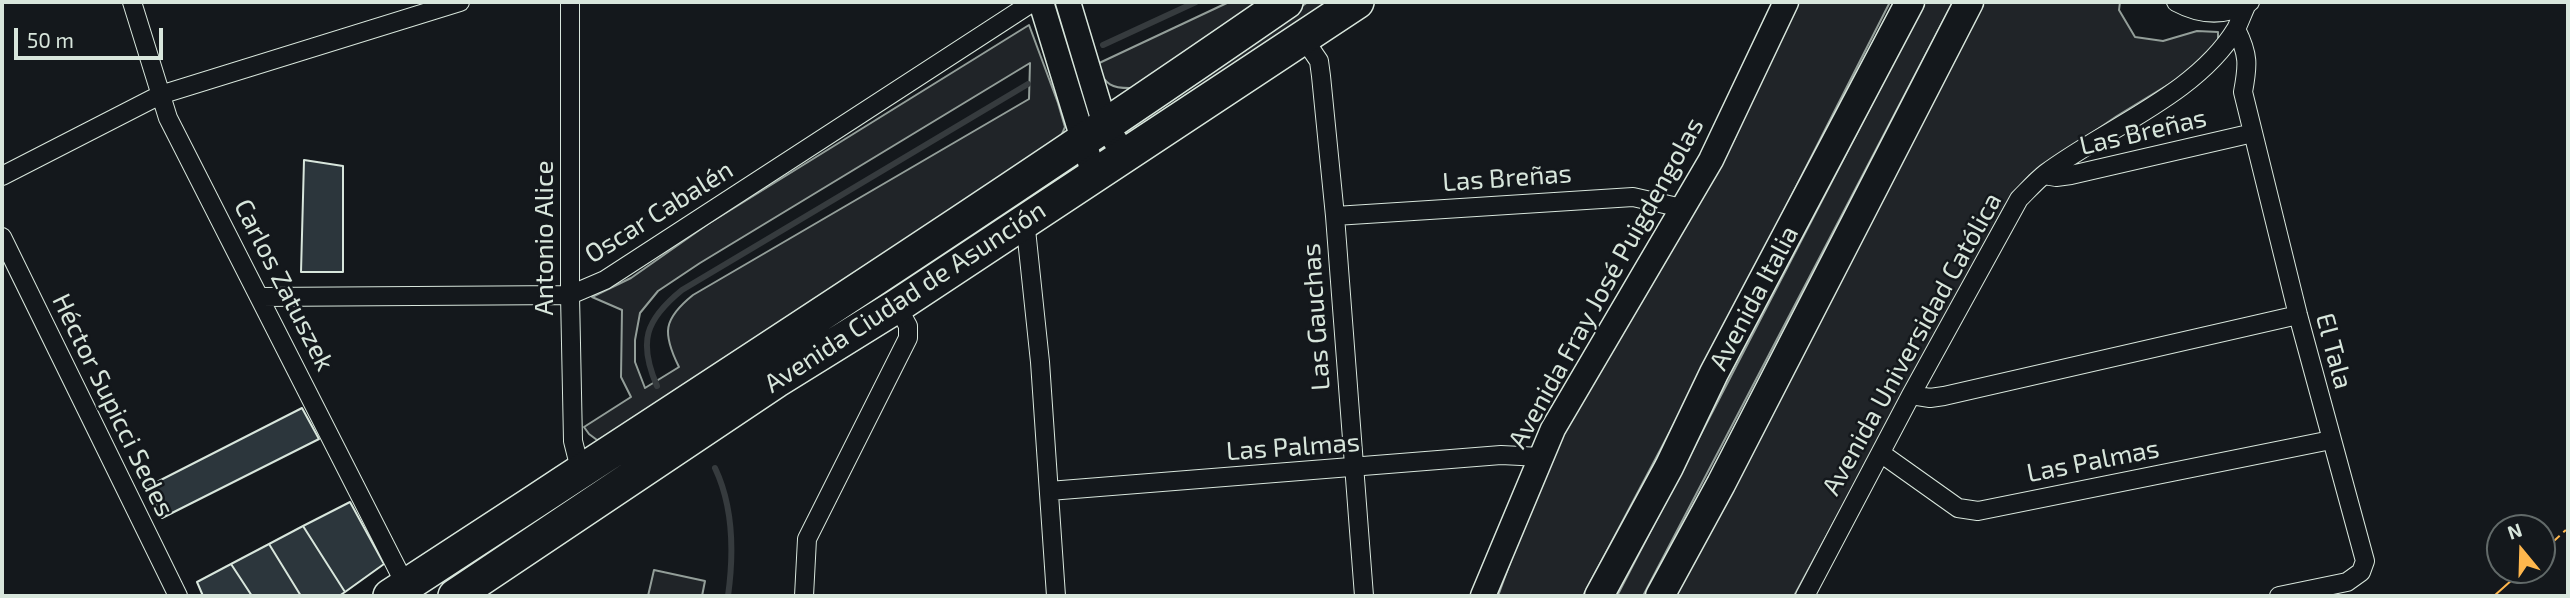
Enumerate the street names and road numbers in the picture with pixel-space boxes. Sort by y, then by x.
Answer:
street label: Las Breñas [2076,102,2210,162]
street label: Avenida Fray José Puigdengolas [1502,112,1710,454]
street label: Oscar Cabalén [579,154,739,270]
street label: Las Breñas [1441,158,1573,198]
street label: Antonio Alice [528,161,560,315]
street label: Avenida Universidad Católica [1816,187,2008,501]
street label: Carlos Zatuszek [227,194,341,376]
street label: Avenida Ciudad de Asunción [759,194,1051,400]
street label: Avenida Italia [1703,220,1805,376]
street label: Las Gauchas [1295,242,1337,392]
street label: Héctor Supicci Sedes [46,289,180,521]
street label: El Tala [2309,310,2359,392]
street label: Las Palmas [1225,427,1361,467]
street label: Las Palmas [2024,433,2162,489]

